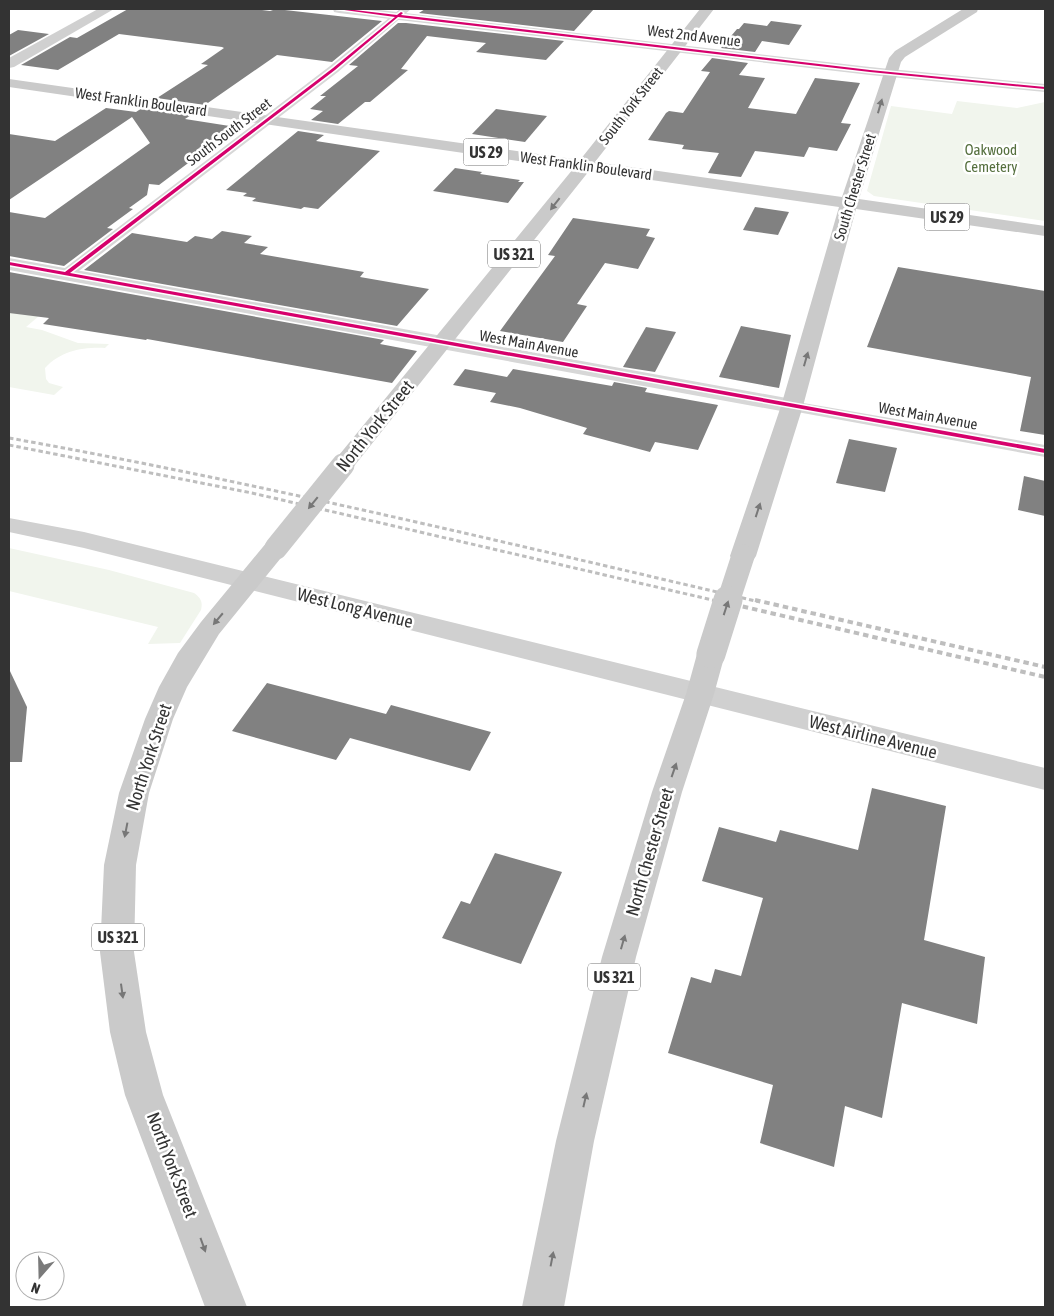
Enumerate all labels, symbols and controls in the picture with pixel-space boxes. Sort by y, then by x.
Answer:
street label: West 2nd Avenue [646,21,742,50]
street label: South York Street [595,64,666,148]
street label: West Franklin Boulevard [74,84,208,119]
street label: South South Street [183,94,274,169]
one-way arrow [877,99,885,114]
street label: South Chester Street [830,131,879,242]
road number: US 29 [464,138,508,166]
park label: Oakwood Cemetery [965,141,1017,175]
street label: West Franklin Boulevard [519,148,653,183]
one-way arrow [549,197,560,210]
road number: US 29 [924,203,970,230]
road number: US 321 [488,240,540,268]
street label: West Main Avenue [478,326,580,361]
one-way arrow [802,351,810,366]
street label: North York Street [331,376,418,475]
street label: West Main Avenue [877,398,979,433]
one-way arrow [307,496,318,509]
one-way arrow [755,502,762,517]
street label: West Long Avenue [295,583,415,632]
one-way arrow [722,600,730,615]
one-way arrow [213,613,224,625]
street label: North York Street [121,701,176,813]
street label: West Airline Avenue [807,710,939,763]
one-way arrow [671,762,678,777]
street label: North Chester Street [621,785,678,918]
one-way arrow [122,822,130,838]
road number: US 321 [92,924,144,950]
one-way arrow [620,935,628,950]
road number: US 321 [588,964,640,990]
one-way arrow [118,984,126,1000]
one-way arrow [581,1093,589,1108]
street label: North York Street [143,1109,202,1220]
one-way arrow [199,1238,207,1253]
north arrow [15,1251,65,1301]
one-way arrow [548,1252,556,1267]
text: N [29,1279,42,1297]

